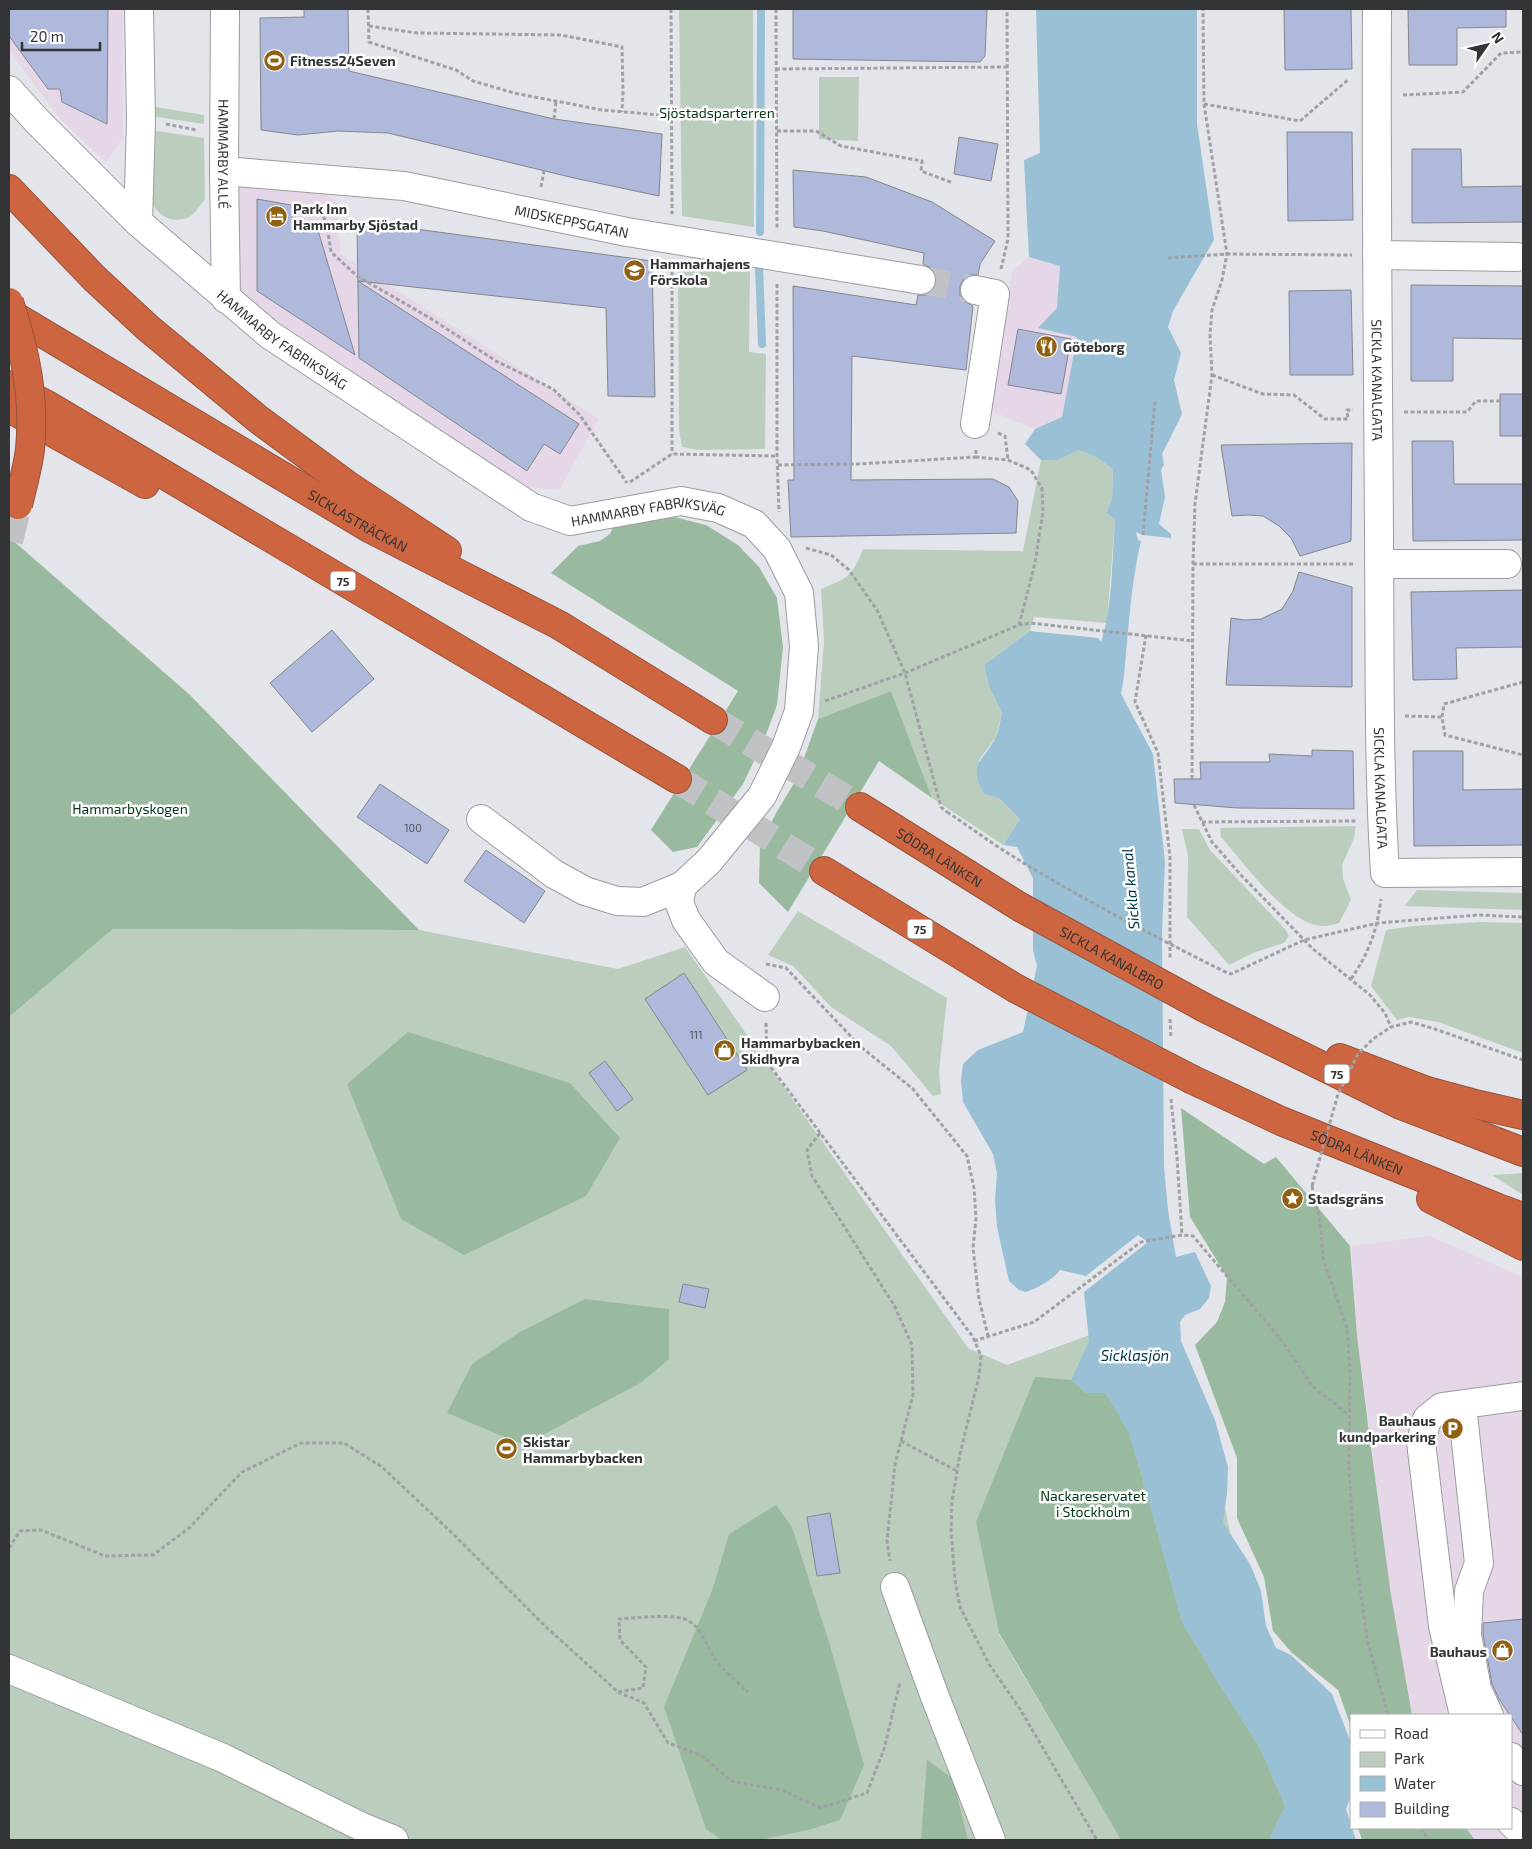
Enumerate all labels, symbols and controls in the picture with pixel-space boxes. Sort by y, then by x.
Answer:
scale bar [22,20,100,52]
north arrow [1462,20,1512,70]
text: 20 m [30,27,64,45]
text: N [1488,29,1508,46]
sports icon: Fitness24Seven [262,48,286,72]
place label: Fitness24Seven [290,52,396,69]
street label: HAMMARBY ALLÉ [215,99,233,209]
park label: Sjöstadsparterren [659,104,775,121]
place label: Park Inn Hammarby Sjöstad [293,200,418,233]
street label: MIDSKEPPSGATAN [513,201,630,241]
hotel icon: Park Inn Hammarby Sjöstad [265,204,289,228]
place label: Hammarhajens Förskola [650,255,750,288]
school or university icon: Hammarhajens Förskola [622,259,646,283]
street label: HAMMARBY FABRIKSVÄG [214,286,351,392]
street label: SICKLA KANALGATA [1369,319,1387,441]
restaurant icon: Göteborg [1035,334,1059,358]
place label: Göteborg [1063,338,1125,355]
street label: SICKLASTRÄCKAN [305,485,411,555]
street label: HAMMARBY FABRIKSVÄG [569,493,729,529]
road number: 75 [330,572,356,590]
street label: SICKLA KANALGATA [1372,727,1392,850]
park label: Hammarbyskogen [72,800,188,817]
house number: 100 [404,821,422,834]
street label: SÖDRA LÄNKEN [893,824,986,890]
water label: Sickla kanal [1117,848,1143,930]
road number: 75 [908,920,932,939]
street label: SICKLA KANALBRO [1057,922,1167,993]
house number: 111 [689,1028,703,1041]
place label: Hammarbybacken Skidhyra [741,1034,861,1067]
shop icon: Hammarbybacken Skidhyra [713,1038,737,1062]
road number: 75 [1324,1064,1350,1084]
street label: SÖDRA LÄNKEN [1308,1125,1406,1178]
place icon: Stadsgräns [1280,1186,1304,1210]
place label: Stadsgräns [1308,1190,1384,1207]
water label: Sicklasjön [1101,1346,1169,1365]
place label: Bauhaus kundparkering [1339,1412,1436,1445]
parking icon: Bauhaus kundparkering [1440,1416,1464,1440]
place label: Skistar Hammarbybacken [523,1433,643,1466]
sports icon: Skistar Hammarbybacken [495,1437,519,1461]
park label: Nackareservatet i Stockholm [1040,1487,1146,1520]
shop icon: Bauhaus [1491,1639,1515,1663]
place label: Bauhaus [1430,1643,1487,1660]
legend [1350,1714,1512,1829]
text: Road [1394,1724,1429,1742]
text: Park [1394,1749,1425,1767]
text: Water [1394,1774,1436,1792]
text: Building [1394,1799,1450,1817]

